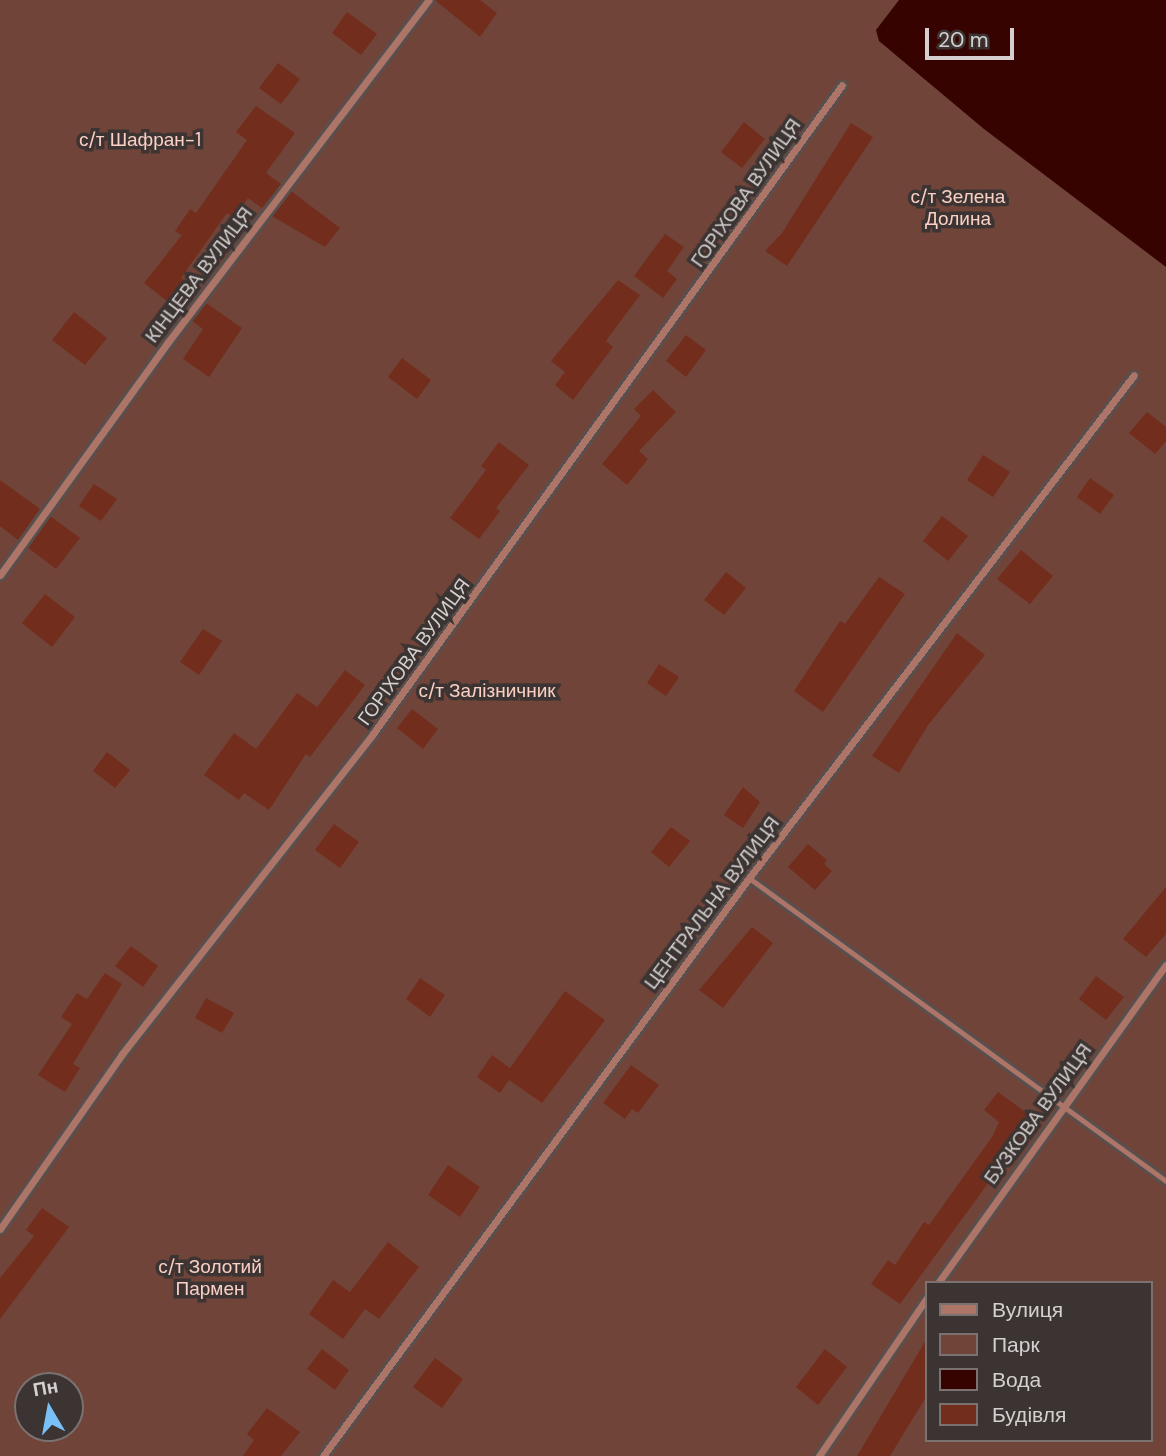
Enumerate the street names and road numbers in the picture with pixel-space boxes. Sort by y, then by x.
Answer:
street label: ГОРІХОВА ВУЛИЦЯ [686,114,806,272]
street label: КІНЦЕВА ВУЛИЦЯ [141,203,257,347]
street label: ГОРІХОВА ВУЛИЦЯ [353,574,475,730]
street label: ЦЕНТРАЛЬНА ВУЛИЦЯ [640,812,784,994]
street label: БУЗКОВА ВУЛИЦЯ [979,1039,1097,1189]

